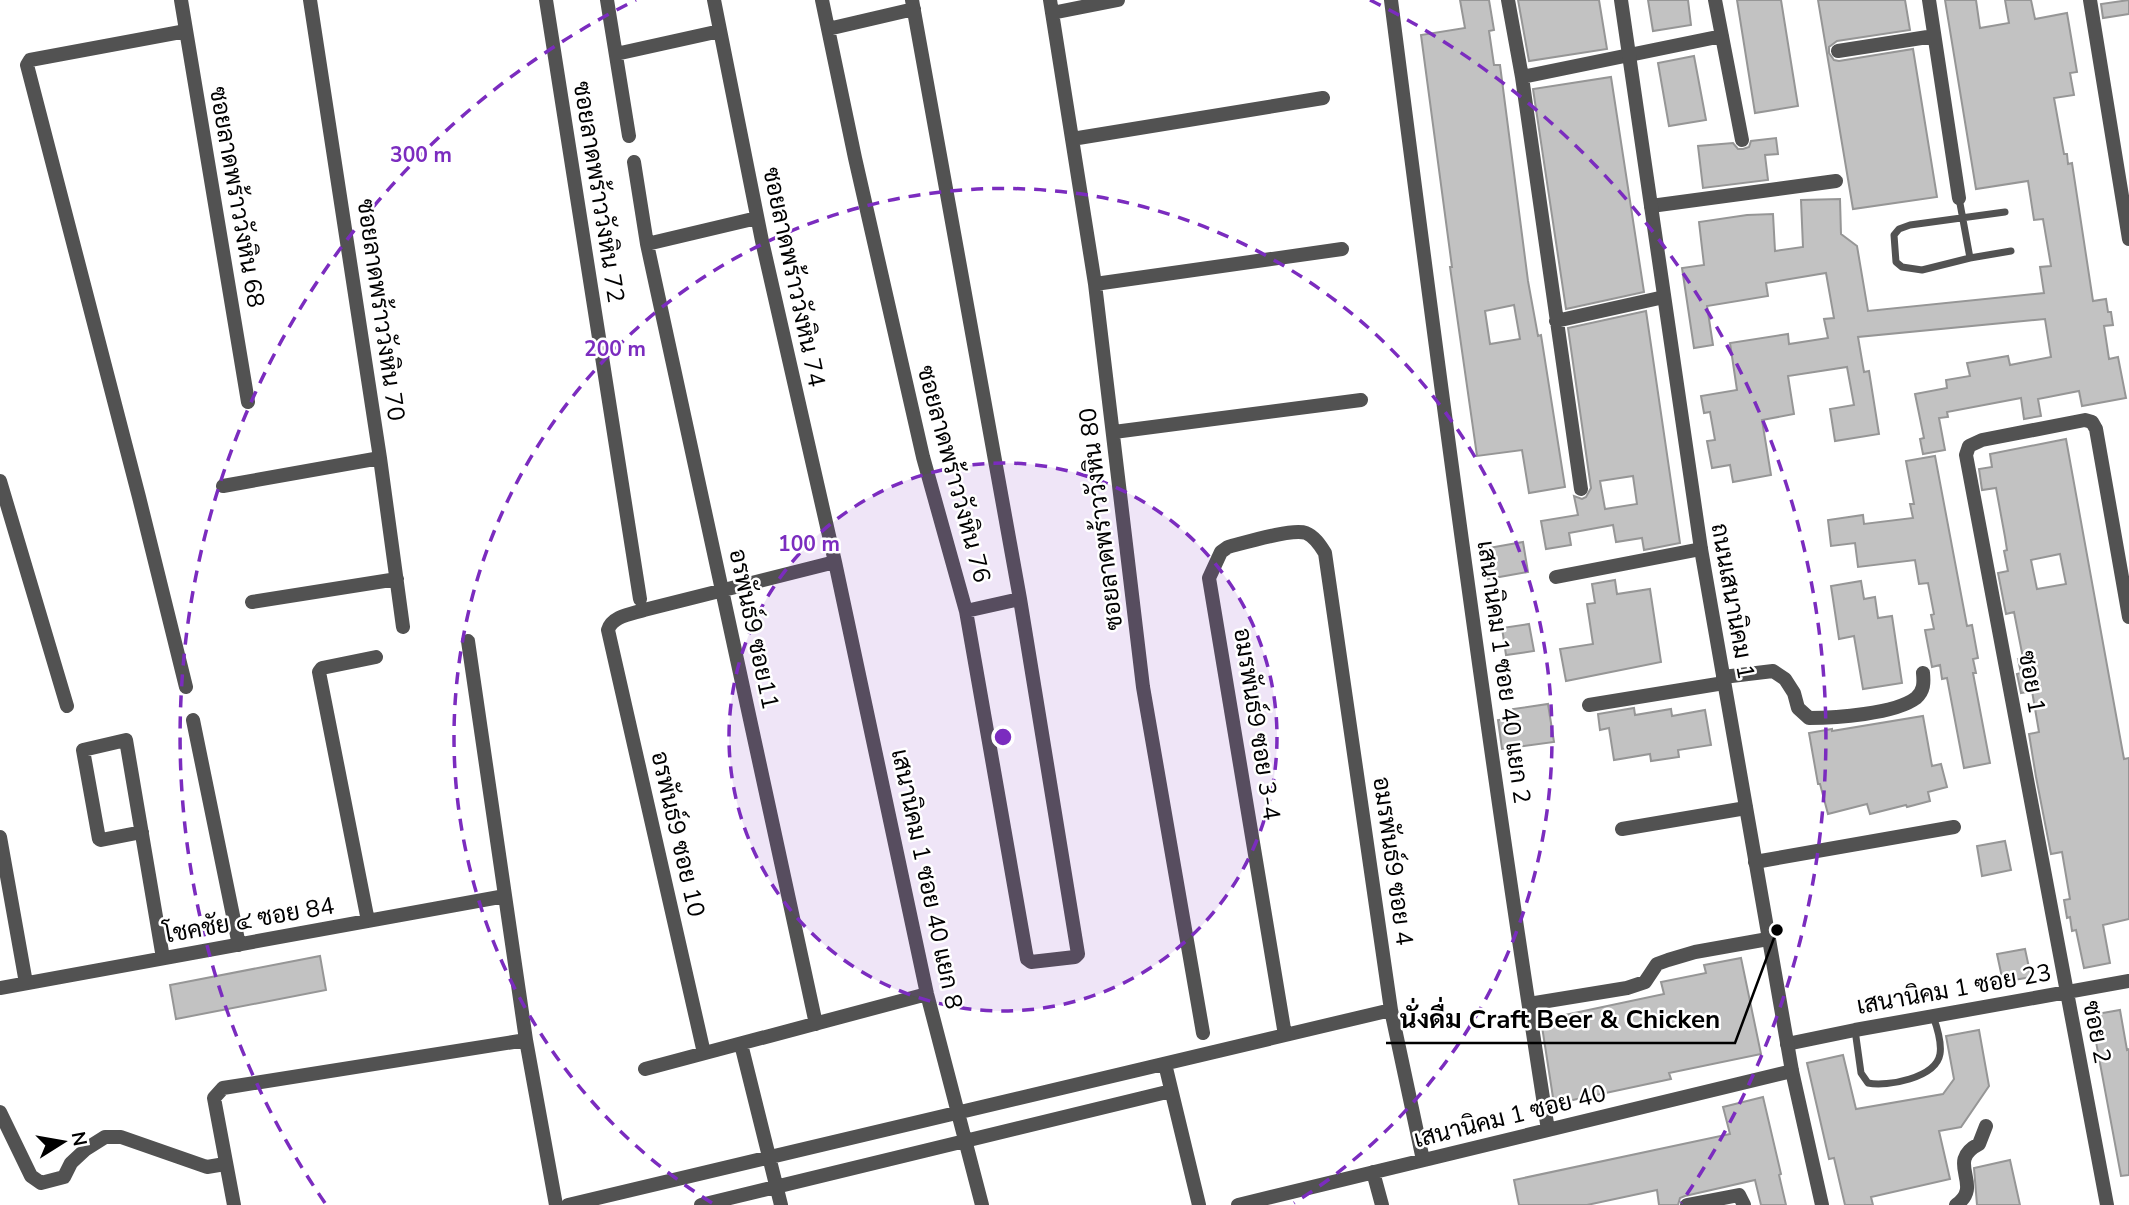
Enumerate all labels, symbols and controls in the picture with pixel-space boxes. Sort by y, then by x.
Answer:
street label: ซอยลาดพร้าววังหิน 72 [566,79,632,305]
street label: ซอยลาดพร้าววังหิน 68 [202,84,272,310]
text: 300 m [390,141,452,169]
street label: ซอยลาดพร้าววังหิน 74 [755,164,833,390]
street label: ซอยลาดพร้าววังหิน 70 [350,197,412,423]
text: 200 m [584,335,646,363]
street label: ซอยลาดพร้าววังหิน 76 [910,362,998,586]
street label: ซอยลาดพร้าววังหิน 80 [1071,406,1131,632]
street label: ถนนเสนานิคม 1 [1704,520,1762,682]
text: 100 m [778,530,840,558]
street label: เสนานิคม 1 ซอย 40 แยก 2 [1470,538,1538,806]
street label: อรพันธ์9 ซอย11 [721,546,787,712]
street label: อมรพันธ์9 ซอย 3-4 [1226,626,1288,822]
street label: ซอย 1 [2011,648,2053,716]
centre of rings [991,725,1015,749]
street label: เสนานิคม 1 ซอย 40 แยก 8 [884,746,970,1012]
street label: อรพันธ์9 ซอย 10 [643,748,713,920]
street label: อมรพันธ์9 ซอย 4 [1365,775,1421,947]
street label: โชคชัย ๔ ซอย 84 [159,889,337,951]
street label: เสนานิคม 1 ซอย 23 [1854,956,2054,1022]
callout: นั่งดื่ม Craft Beer & Chicken [1386,996,1735,1043]
text: นั่งดื่ม Craft Beer & Chicken [1400,996,1720,1037]
street label: ซอย 2 [2075,998,2119,1066]
street label: เสนานิคม 1 ซอย 40 [1411,1077,1609,1155]
north arrow [28,1107,98,1177]
text: N [65,1129,93,1148]

